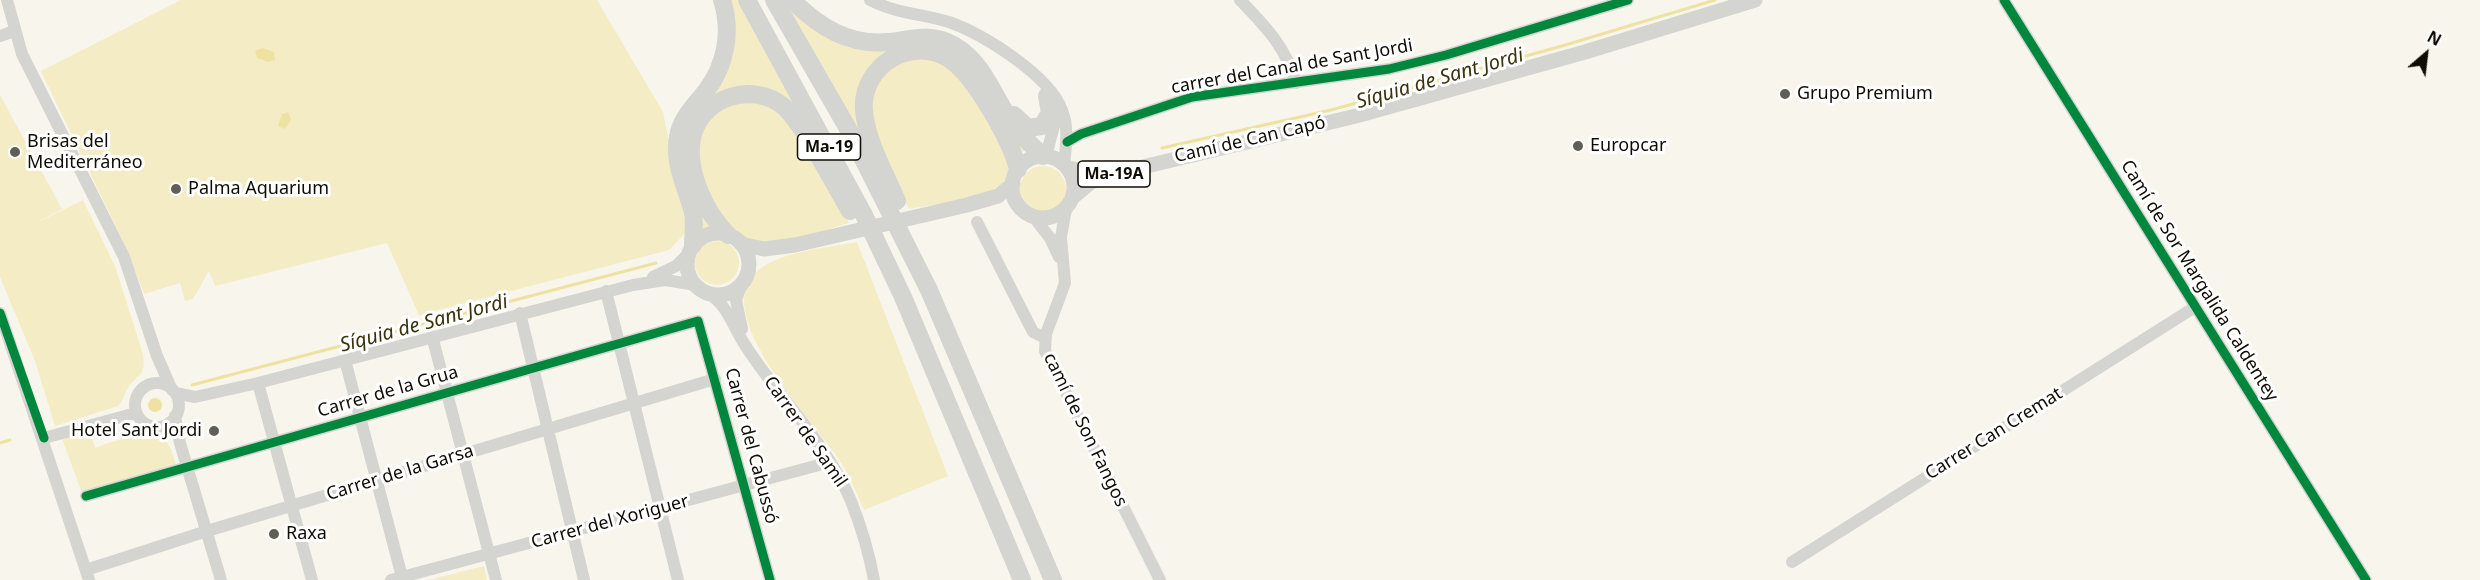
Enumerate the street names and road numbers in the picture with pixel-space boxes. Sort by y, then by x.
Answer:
street label: carrer del Canal de Sant Jordi [1170,35,1414,99]
street label: Camí de Can Capó [1172,112,1328,168]
road number: Ma-19 [798,134,860,160]
street label: Camí de Sor Margalida Caldentey [2116,156,2282,406]
road number: Ma-19A [1078,161,1150,187]
street label: camí de Son Fangos [1038,350,1132,510]
street label: Carrer de la Grua [315,362,461,422]
street label: Carrer del Cabussó [720,366,782,526]
street label: Carrer de Samil [759,372,851,492]
street label: Carrer Can Cremat [1921,383,2067,485]
street label: Carrer de la Garsa [324,440,476,506]
street label: Carrer del Xoriguer [529,491,691,553]

